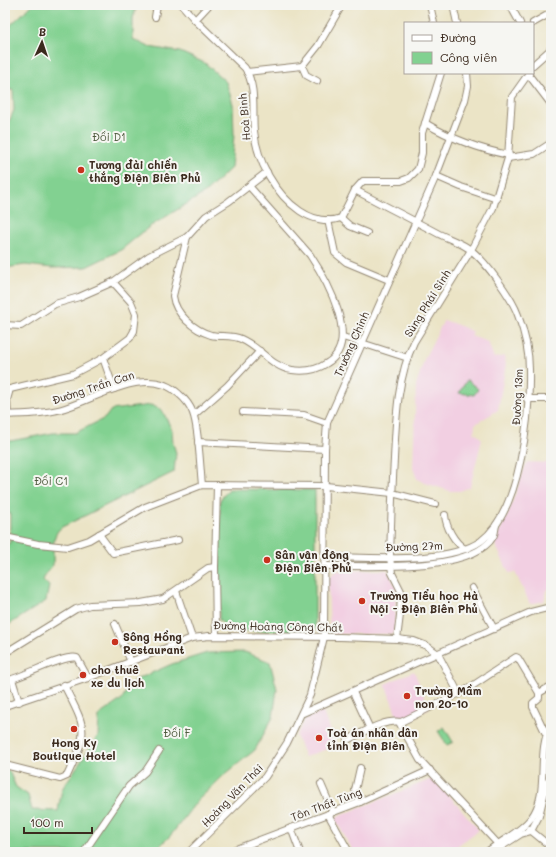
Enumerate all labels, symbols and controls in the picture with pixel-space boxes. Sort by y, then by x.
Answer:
north arrow [22,22,62,62]
legend [404,22,534,74]
text: B [38,24,47,39]
text: Đường [440,29,476,45]
text: Công viên [440,49,497,65]
street label: Hoà Bình [234,93,254,141]
park label: Đồi D1 [92,129,126,144]
place label: Tượng đài chiến thắng Điện Biên Phủ [89,157,200,185]
marker: Tượng đài chiến thắng Điện Biên Phủ [76,165,86,175]
street label: Sùng Phái Sinh [400,266,454,340]
street label: Trường Chinh [330,309,372,379]
street label: Đường Trần Can [50,367,136,407]
street label: Đường 13m [508,368,526,426]
park label: Đồi C1 [34,473,68,488]
street label: Đường 27m [385,538,443,554]
place label: Sân vận động Điện Biên Phủ [275,547,352,575]
marker: Sân vận động Điện Biên Phủ [262,555,272,565]
place label: Trường Tiểu học Hà Nội - Điện Biên Phủ [370,588,479,616]
marker: Trường Tiểu học Hà Nội - Điện Biên Phủ [357,596,367,606]
street label: Đường Hoàng Công Chất [213,617,343,635]
place label: Sông Hồng Restaurant [123,629,184,657]
marker: Sông Hồng Restaurant [110,637,120,647]
place label: cho thuê xe du lịch [91,662,144,690]
marker: cho thuê xe du lịch [78,670,88,680]
place label: Trường Mầm non 20-10 [415,683,482,711]
marker: Trường Mầm non 20-10 [402,691,412,701]
marker: Hong Ky Boutique Hotel [69,724,79,734]
park label: Đồi F [163,725,191,740]
place label: Toà án nhân dân tỉnh Điện Biên [327,725,418,753]
marker: Toà án nhân dân tỉnh Điện Biên [314,733,324,743]
place label: Hong Ky Boutique Hotel [33,735,115,763]
street label: Hoàng Văn Thái [198,760,266,830]
street label: Tôn Thất Tùng [289,784,363,824]
scale bar [24,809,92,835]
text: 100 m [30,814,64,830]

